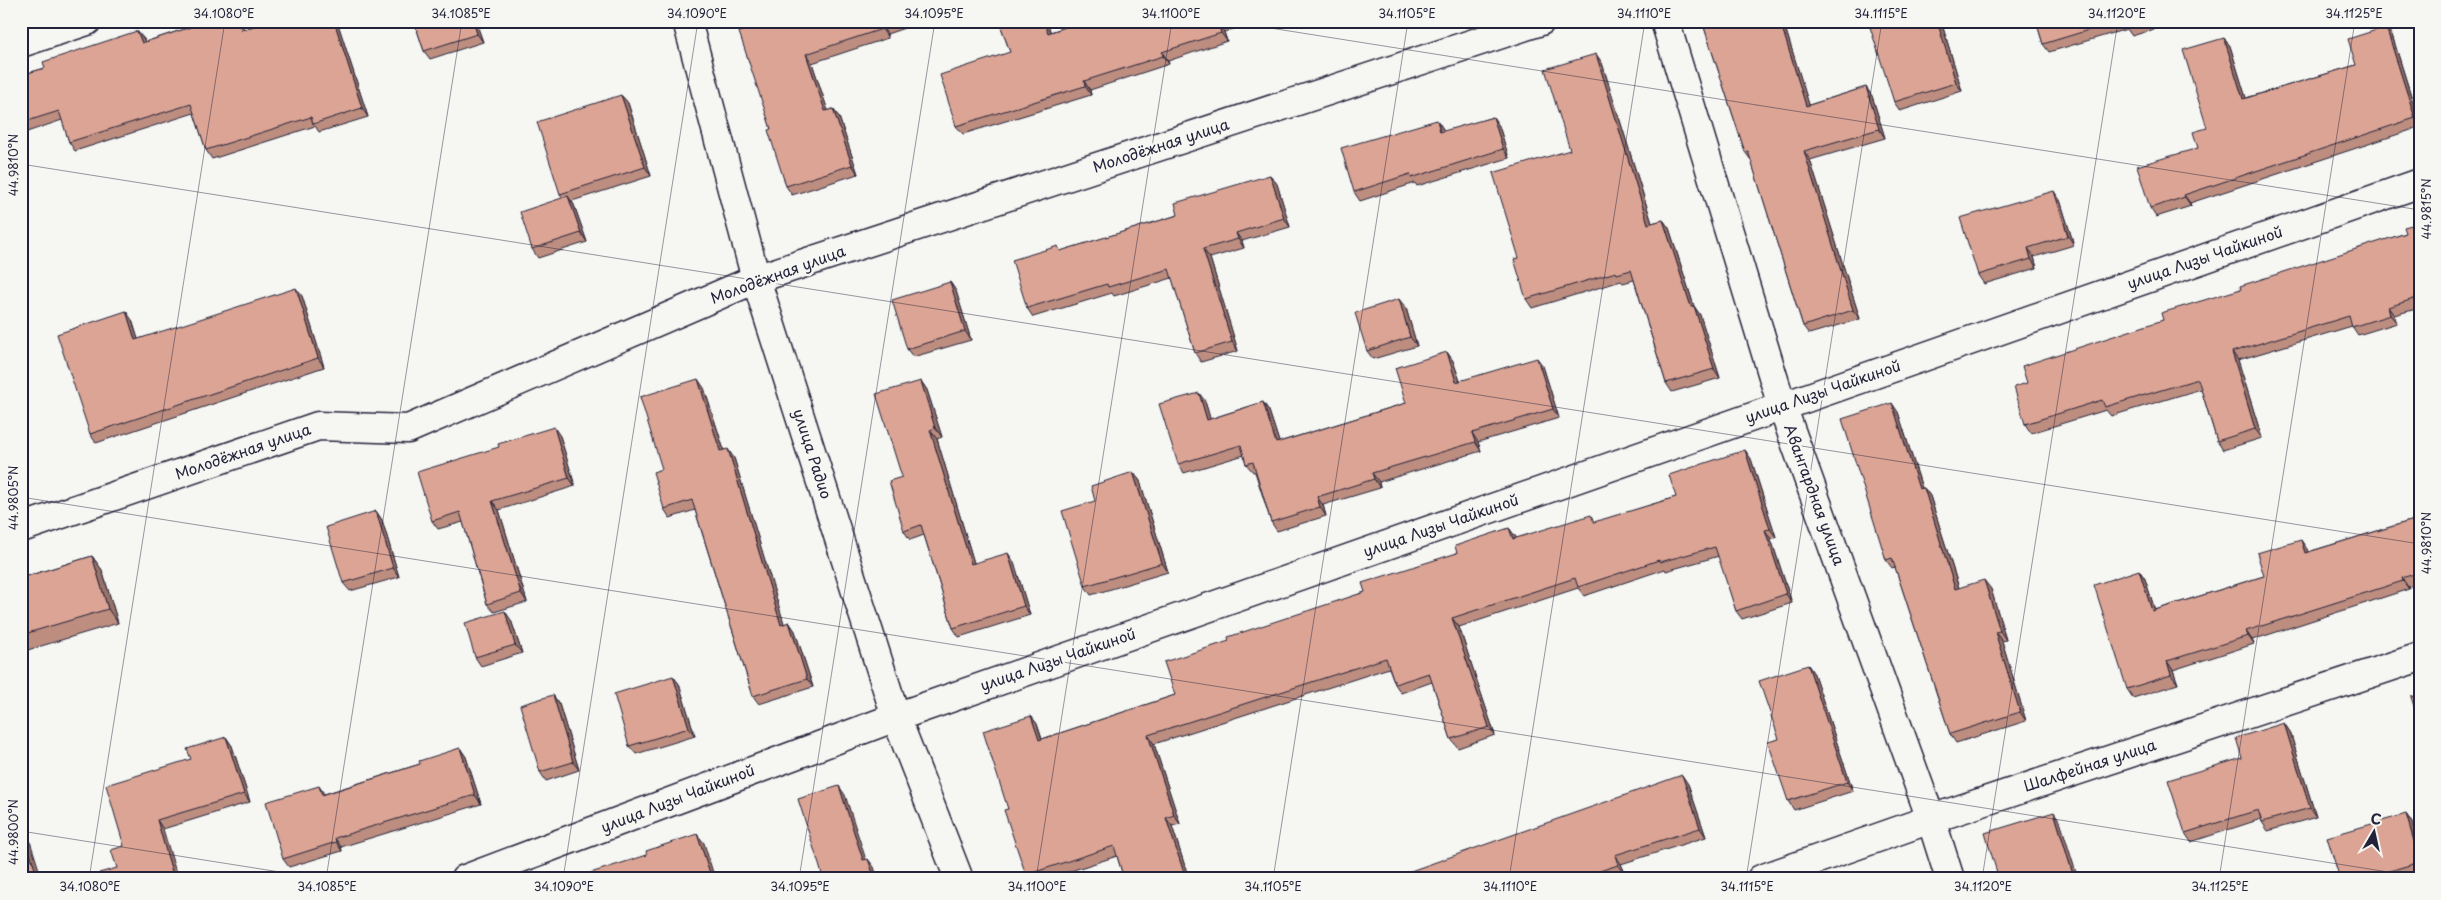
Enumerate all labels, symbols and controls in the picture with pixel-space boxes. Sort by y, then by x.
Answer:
text: 34.1080°E [193,4,255,22]
text: 34.1085°E [431,4,491,22]
text: 34.1090°E [667,4,727,22]
text: 34.1095°E [904,4,964,22]
text: 34.1100°E [1142,4,1200,22]
text: 34.1105°E [1378,4,1436,22]
text: 34.1110°E [1617,4,1671,22]
text: 34.1115°E [1854,4,1908,22]
text: 34.1120°E [2088,4,2146,22]
text: 34.1125°E [2325,4,2383,22]
street label: Молодёжная улица [1089,111,1232,177]
text: 44.9810°N [4,134,22,196]
text: 44.9815°N [2417,178,2435,240]
street label: улица Лизы Чайкиной [2124,219,2285,294]
street label: Молодёжная улица [707,238,849,309]
street label: улица Лизы Чайкиной [1742,353,1903,428]
street label: улица Радио [788,405,839,502]
street label: Молодёжная улица [172,416,314,485]
street label: Авангардная улица [1779,421,1852,569]
text: 44.9805°N [4,466,22,530]
street label: улица Лизы Чайкиной [1360,487,1521,562]
text: 44.9810°N [2417,512,2435,574]
street label: улица Лизы Чайкиной [977,621,1138,696]
street label: Шалфейная улица [2020,732,2159,797]
street label: улица Лизы Чайкиной [597,758,758,838]
text: 44.9800°N [4,799,22,865]
text: С [2369,807,2383,830]
north arrow [2348,808,2398,858]
text: 34.1080°E [59,877,121,895]
text: 34.1085°E [297,877,357,895]
text: 34.1090°E [534,877,594,895]
text: 34.1095°E [770,877,830,895]
text: 34.1100°E [1008,877,1066,895]
text: 34.1105°E [1244,877,1302,895]
text: 34.1110°E [1483,877,1537,895]
text: 34.1115°E [1720,877,1774,895]
text: 34.1120°E [1954,877,2012,895]
text: 34.1125°E [2191,877,2249,895]

